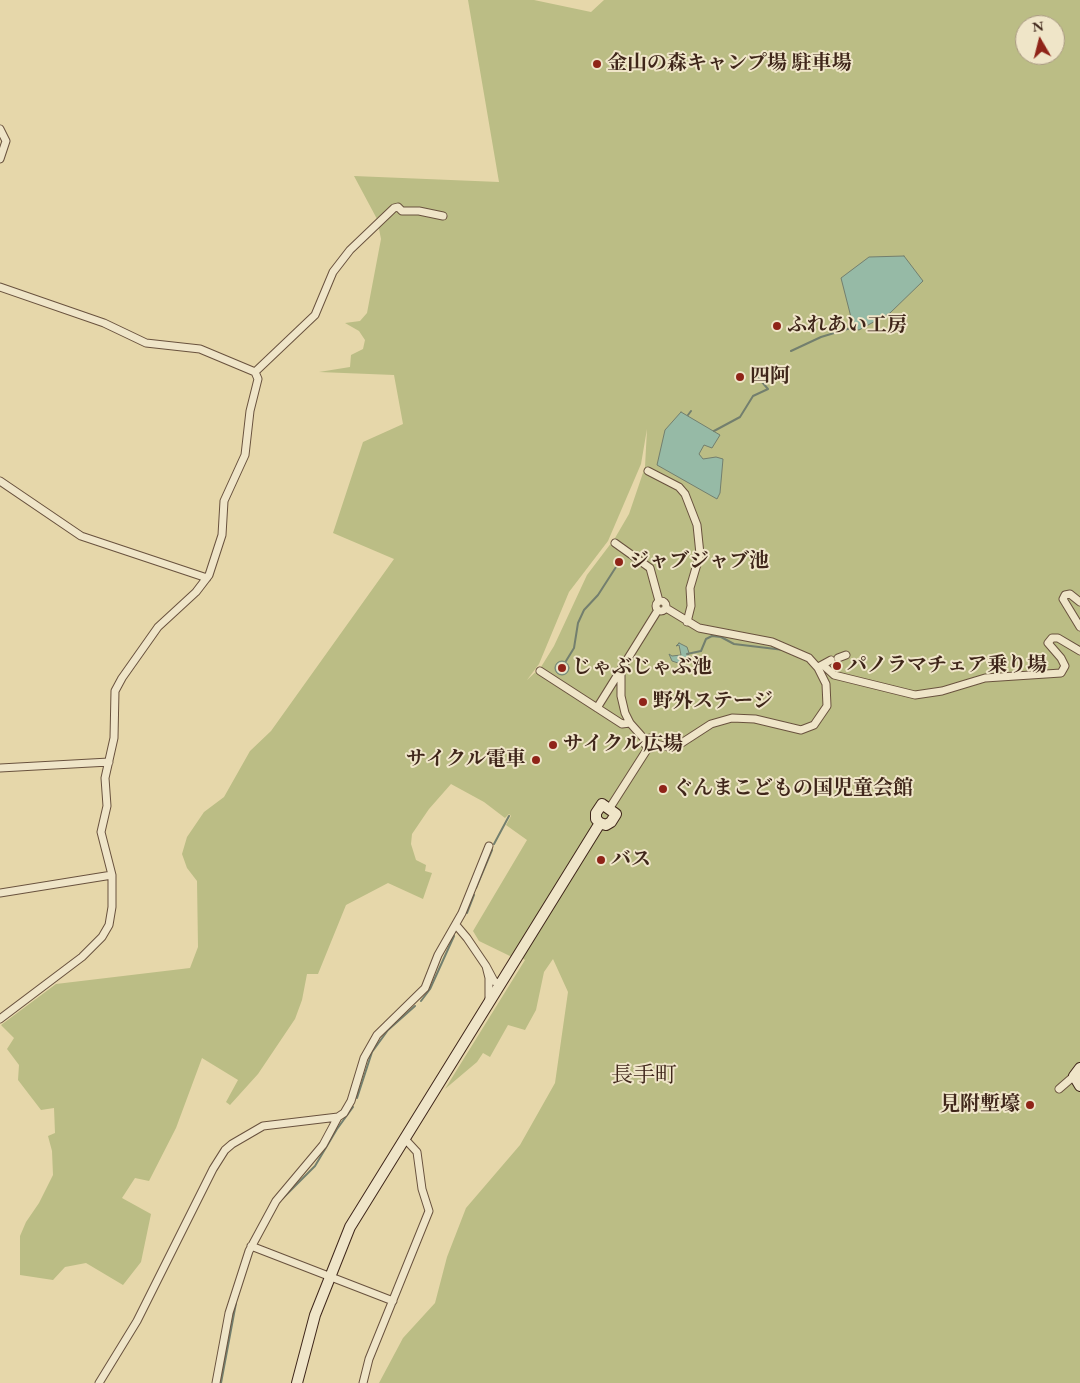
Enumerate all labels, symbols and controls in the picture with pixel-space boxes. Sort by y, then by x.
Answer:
north arrow [1015,15,1065,65]
text: N [1031,16,1045,36]
place label: 金山の森キャンプ場 駐車場 [607,52,852,76]
marker: 金山の森キャンプ場 駐車場 [591,58,603,70]
place label: ふれあい工房 [787,314,907,338]
marker: ふれあい工房 [771,320,783,332]
place label: 四阿 [750,365,790,389]
marker: 四阿 [734,371,746,383]
place label: ジャブジャブ池 [629,550,769,574]
marker: ジャブジャブ池 [613,556,625,568]
place label: パノラマチェア乗り場 [847,654,1047,678]
place label: じゃぶじゃぶ池 [572,656,712,680]
marker: パノラマチェア乗り場 [831,660,843,672]
marker: じゃぶじゃぶ池 [556,662,568,674]
place label: 野外ステージ [653,690,773,714]
marker: 野外ステージ [637,696,649,708]
place label: サイクル広場 [563,733,683,757]
marker: サイクル広場 [547,739,559,751]
place label: サイクル電車 [406,748,526,772]
marker: サイクル電車 [530,754,542,766]
place label: ぐんまこどもの国児童会館 [673,777,913,801]
marker: ぐんまこどもの国児童会館 [657,783,669,795]
place label: バス [611,848,651,872]
marker: バス [595,854,607,866]
district label: 長手町 [611,1063,677,1089]
place label: 見附塹壕 [940,1093,1020,1117]
marker: 見附塹壕 [1024,1099,1036,1111]

